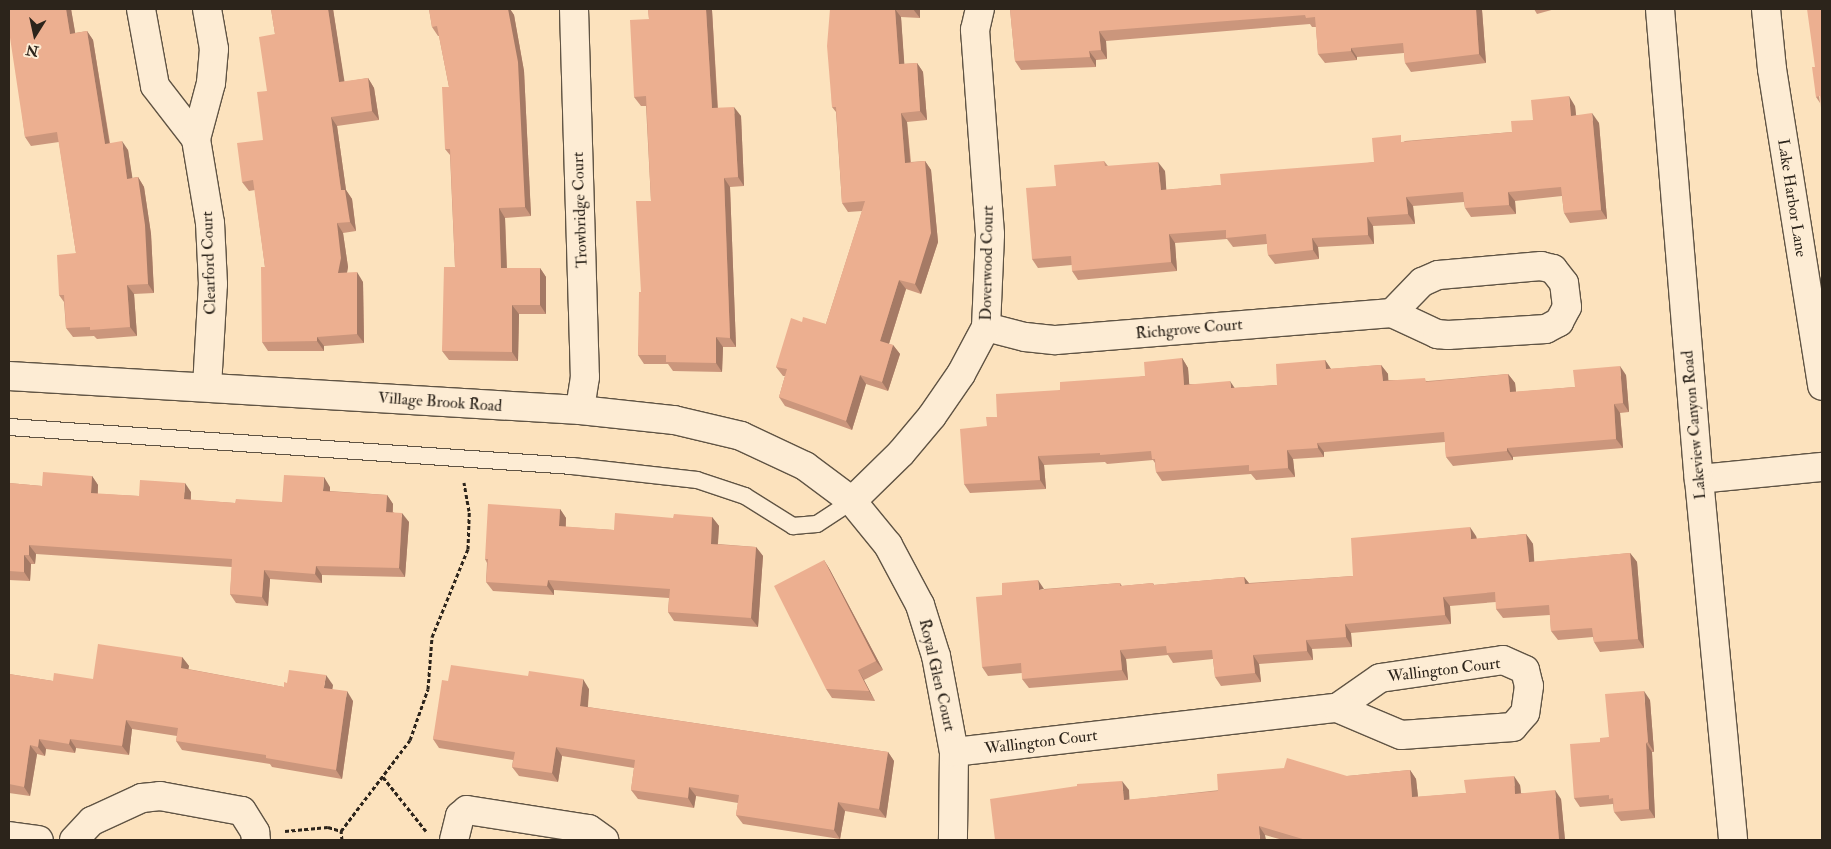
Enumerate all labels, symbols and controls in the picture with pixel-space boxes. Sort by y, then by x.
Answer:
north arrow [10,10,60,60]
text: N [25,41,40,60]
street label: Lake Harbor Lane [1773,138,1811,258]
street label: Trowbridge Court [568,152,592,268]
street label: Doverwood Court [976,205,998,321]
street label: Clearford Court [198,211,220,315]
street label: Richgrove Court [1135,315,1243,343]
street label: Lakeview Canyon Road [1678,350,1710,500]
street label: Village Brook Road [377,388,503,416]
street label: Royal Glen Court [915,617,959,733]
street label: Wallington Court [1387,654,1501,686]
street label: Wallington Court [984,726,1098,758]

